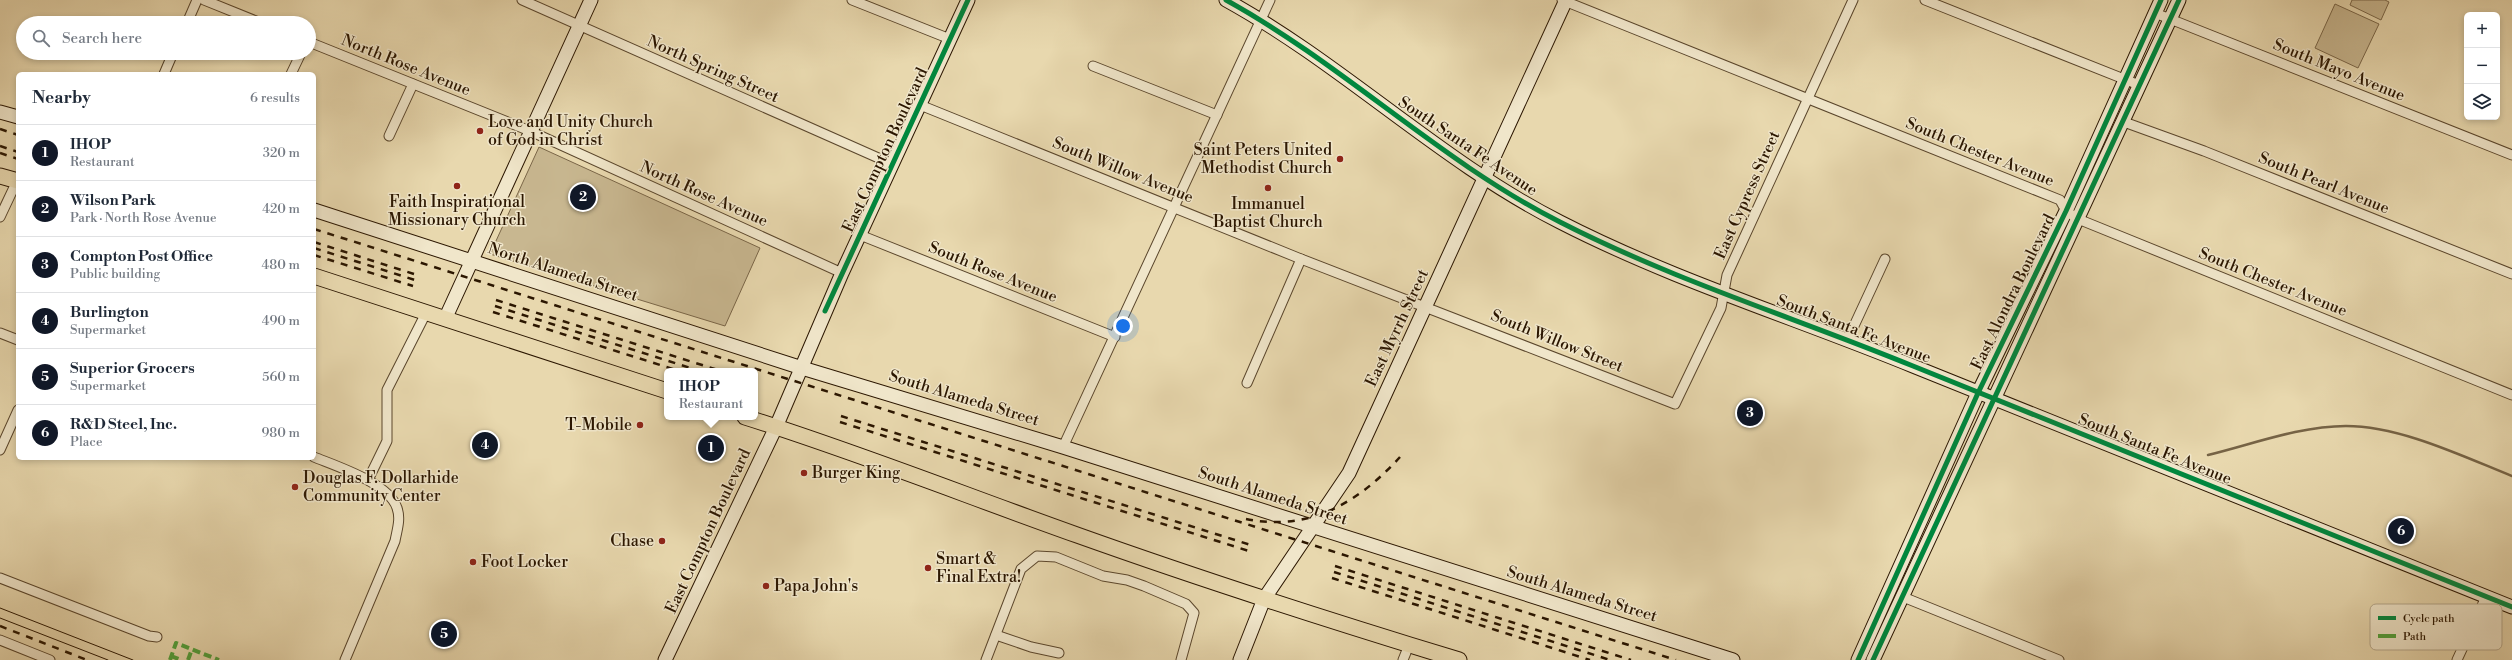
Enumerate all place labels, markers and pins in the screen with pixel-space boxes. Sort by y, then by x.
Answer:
place label: Love and Unity Church of God in Christ [488,112,653,150]
marker: Love and Unity Church of God in Christ [475,126,485,136]
place label: Saint Peters United Methodist Church [1193,140,1332,178]
marker: Saint Peters United Methodist Church [1335,154,1345,164]
marker: Faith Inspirational Missionary Church [452,181,462,191]
pin: 2 [570,182,596,212]
marker: Immanuel Baptist Church [1263,183,1273,193]
place label: Faith Inspirational Missionary Church [388,192,526,230]
place label: Immanuel Baptist Church [1212,194,1323,232]
pin: 3 [1737,398,1763,428]
place label: T-Mobile [565,415,632,435]
marker: T-Mobile [635,420,645,430]
pin: 4 [472,430,498,460]
pin: 1 [698,433,724,463]
place label: Burger King [811,463,901,483]
place label: Douglas F. Dollarhide Community Center [303,468,459,506]
marker: Burger King [799,468,809,478]
marker: Douglas F. Dollarhide Community Center [290,482,300,492]
pin: 6 [2388,516,2414,546]
place label: Chase [610,531,654,551]
marker: Chase [657,536,667,546]
place label: Smart & Final Extra! [936,549,1021,587]
place label: Foot Locker [481,552,568,572]
marker: Foot Locker [468,557,478,567]
marker: Smart & Final Extra! [923,563,933,573]
place label: Papa John's [774,576,858,596]
marker: Papa John's [761,581,771,591]
pin: 5 [431,619,457,649]

